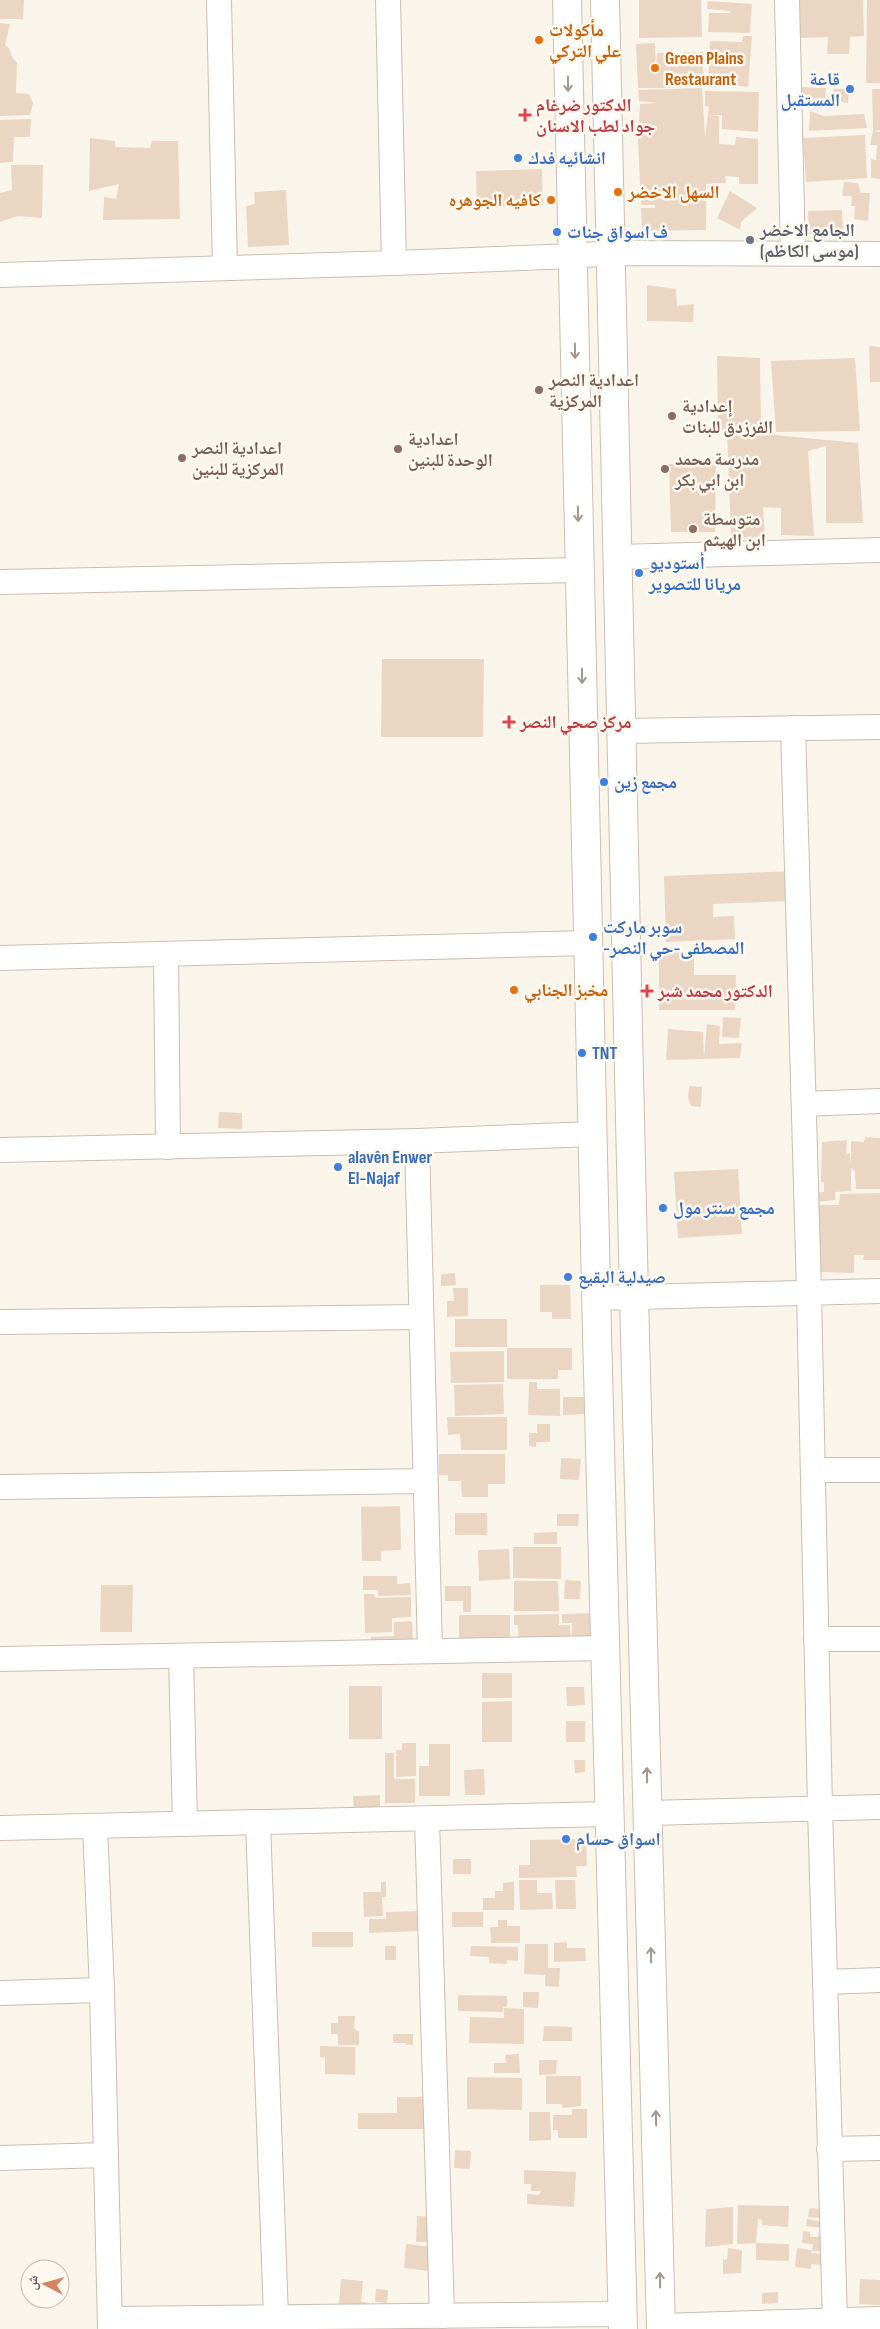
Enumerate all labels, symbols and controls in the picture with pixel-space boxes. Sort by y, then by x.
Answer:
place label: مأكولات علي التركي [549,19,621,65]
marker: مأكولات علي التركي [533,34,545,46]
place label: Green Plains Restaurant [665,48,744,90]
marker: Green Plains Restaurant [649,62,661,74]
place label: قاعة المستقبل [781,69,840,111]
one-way arrow [564,75,573,91]
marker: قاعة المستقبل [844,83,856,95]
place label: الدكتور ضرغام جواد لطب الاسنان [536,95,656,137]
marker: الدكتور ضرغام جواد لطب الاسنان [518,108,532,122]
place label: انشائيه فدك [528,148,606,169]
marker: انشائيه فدك [512,152,524,164]
place label: السهل الاخضر [627,182,720,203]
marker: السهل الاخضر [612,186,624,198]
place label: كافيه الجوهره [449,190,541,211]
marker: كافيه الجوهره [545,194,557,206]
place label: الجامع الاخضر (موسى الكاظم) [759,220,859,263]
place label: ف اسواق جنات [567,222,668,243]
marker: ف اسواق جنات [551,226,563,238]
marker: الجامع الاخضر (موسى الكاظم) [744,234,756,246]
one-way arrow [570,343,579,359]
place label: اعدادية النصر المركزية [548,370,639,412]
marker: اعدادية النصر المركزية [533,384,545,396]
place label: إعدادية الفرزدق للبنات [682,396,773,438]
marker: إعدادية الفرزدق للبنات [666,410,678,422]
place label: اعدادية الوحدة للبنين [408,429,493,471]
place label: اعدادية النصر المركزية للبنين [191,438,284,480]
marker: اعدادية الوحدة للبنين [392,443,404,455]
place label: مدرسة محمد ابن ابي بكر [674,449,759,494]
marker: اعدادية النصر المركزية للبنين [176,452,188,464]
marker: مدرسة محمد ابن ابي بكر [659,463,671,475]
one-way arrow [573,505,583,521]
place label: متوسطة ابن الهيثم [703,509,766,552]
marker: متوسطة ابن الهيثم [687,523,699,535]
place label: أستوديو مريانا للتصوير [648,552,741,595]
marker: أستوديو مريانا للتصوير [633,567,645,579]
one-way arrow [577,668,587,684]
place label: مركز صحي النصر [519,712,632,736]
marker: مركز صحي النصر [502,715,516,729]
place label: مجمع زين [614,772,677,794]
marker: مجمع زين [598,776,610,788]
place label: سوبر ماركت -المصطفى-حي النصر [603,917,745,962]
marker: سوبر ماركت -المصطفى-حي النصر [587,931,599,943]
place label: مخبز الجنابي [524,980,608,1004]
place label: الدكتور محمد شبر [657,981,773,1002]
marker: مخبز الجنابي [508,984,520,996]
marker: الدكتور محمد شبر [640,984,654,998]
place label: TNT [592,1043,617,1064]
marker: TNT [576,1047,588,1059]
place label: alavên Enwer El-Najaf [348,1147,432,1189]
marker: alavên Enwer El-Najaf [332,1161,344,1173]
place label: مجمع سنتر مول [673,1198,775,1220]
marker: مجمع سنتر مول [657,1202,669,1214]
place label: صيدلية البقيع [578,1267,666,1289]
marker: صيدلية البقيع [562,1271,574,1283]
one-way arrow [642,1768,652,1784]
place label: اسواق حسام [576,1829,661,1851]
marker: اسواق حسام [560,1833,572,1845]
one-way arrow [647,1948,656,1964]
one-way arrow [651,2110,660,2126]
north arrow [20,2259,70,2309]
one-way arrow [655,2273,664,2289]
text: ش [23,2274,42,2291]

